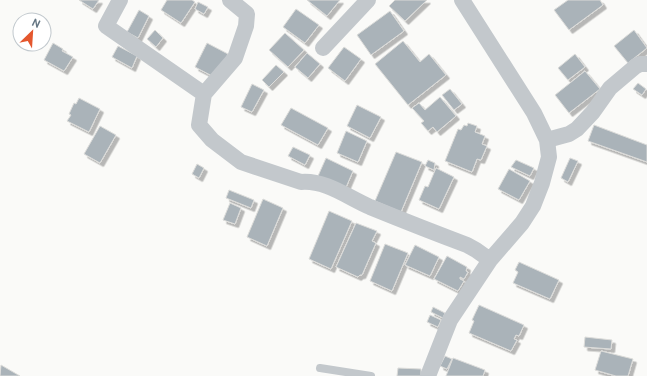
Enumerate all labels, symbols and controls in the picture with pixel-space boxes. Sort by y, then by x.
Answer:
north arrow [12,12,52,52]
text: N [30,15,43,31]

